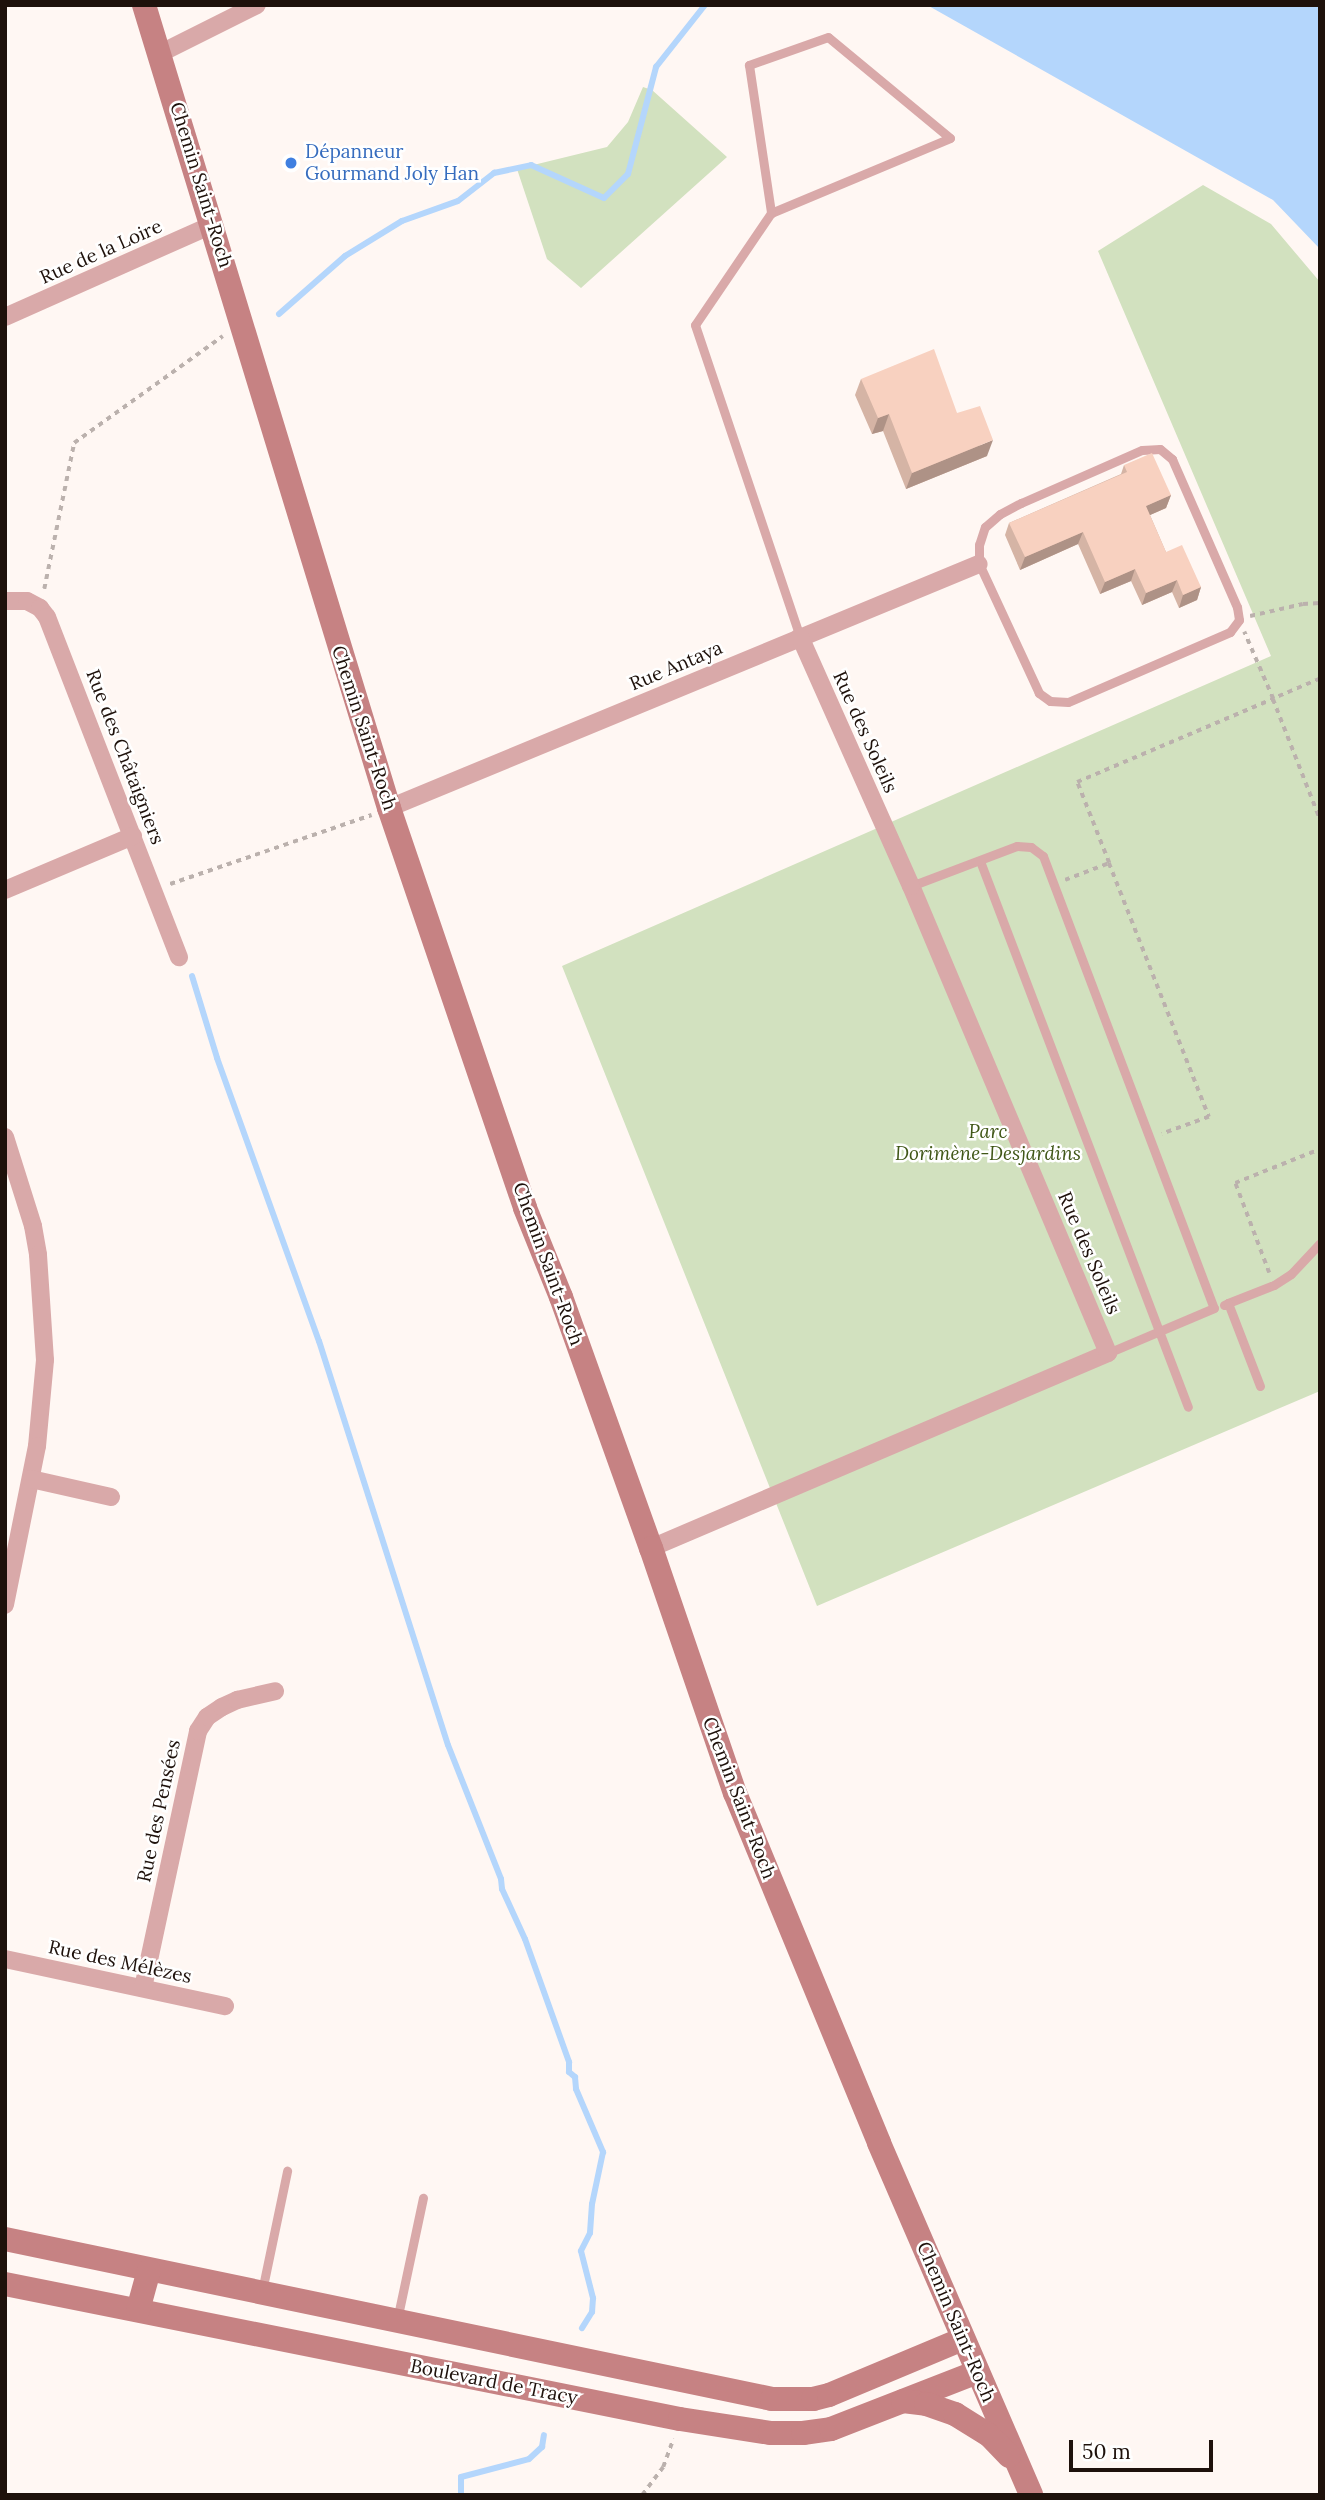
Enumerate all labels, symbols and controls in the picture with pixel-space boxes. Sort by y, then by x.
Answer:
street label: Chemin Saint-Roch [165,100,237,270]
place label: Dépanneur Gourmand Joly Han [305,141,479,185]
marker: Dépanneur Gourmand Joly Han [283,155,299,171]
street label: Rue de la Loire [37,215,165,289]
street label: Rue Antaya [626,636,726,696]
street label: Chemin Saint-Roch [327,643,401,813]
street label: Rue des Châtaigniers [81,666,169,848]
street label: Rue des Soleils [828,668,902,796]
park label: Parc Dorimène-Desjardins [895,1121,1081,1165]
street label: Chemin Saint-Roch [508,1179,588,1349]
street label: Rue des Soleils [1053,1188,1125,1318]
street label: Chemin Saint-Roch [698,1714,780,1882]
street label: Rue des Pensées [133,1738,185,1884]
street label: Rue des Mélèzes [46,1936,194,1988]
street label: Chemin Saint-Roch [912,2238,1000,2406]
street label: Boulevard de Tracy [408,2355,580,2409]
scale bar [1073,2426,1216,2470]
text: 50 m [1082,2438,1131,2465]

